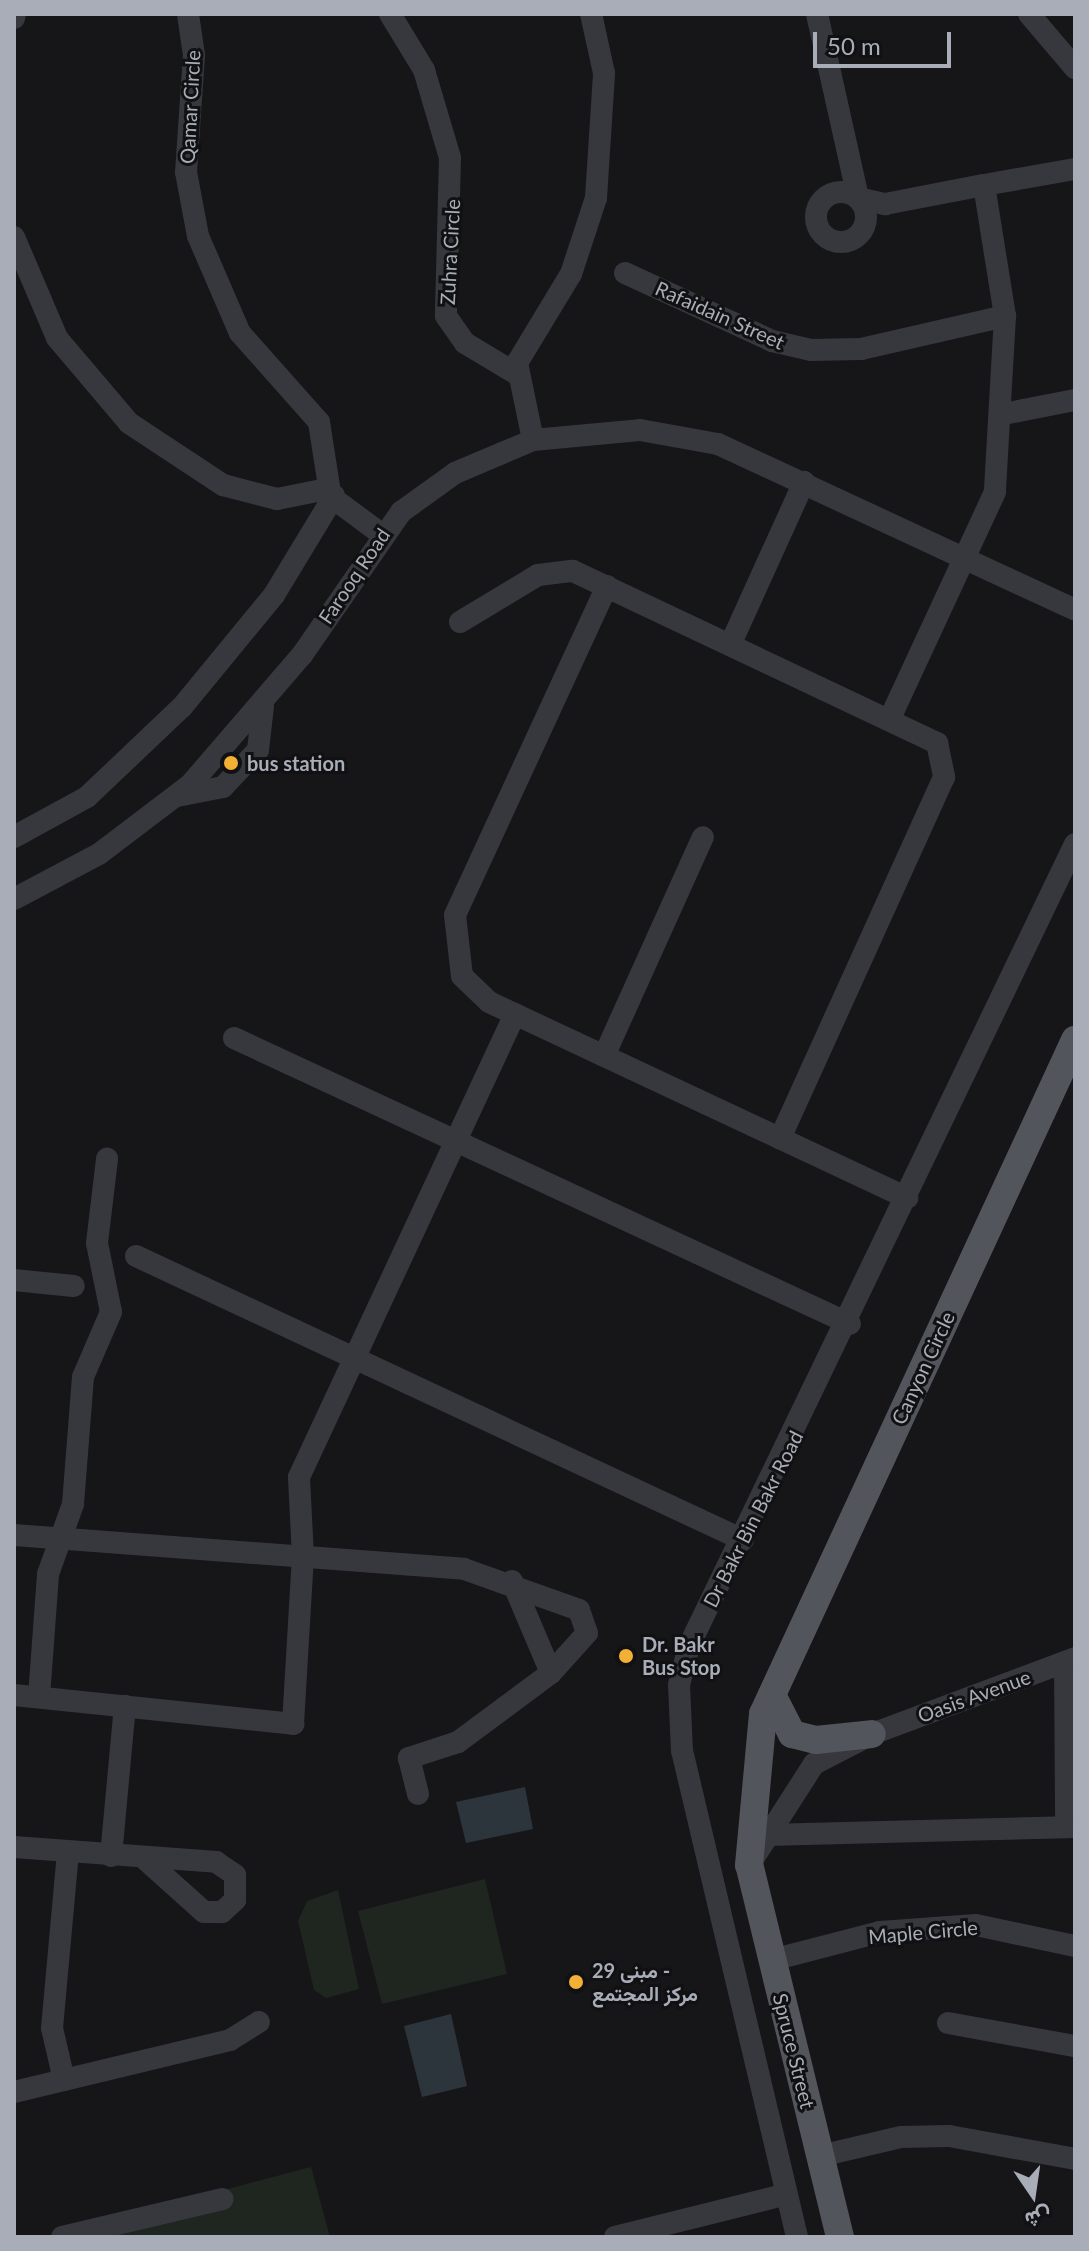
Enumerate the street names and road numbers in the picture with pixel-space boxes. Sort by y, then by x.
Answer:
street label: Qamar Circle [175,49,205,165]
street label: Zuhra Circle [435,198,465,306]
street label: Rafaidain Street [652,276,788,354]
street label: Farooq Road [313,524,395,628]
street label: Canyon Circle [886,1308,960,1428]
street label: Dr Bakr Bin Bakr Road [698,1426,808,1612]
street label: Oasis Avenue [914,1664,1034,1728]
street label: Maple Circle [867,1915,979,1949]
street label: Spruce Street [768,1991,820,2111]

